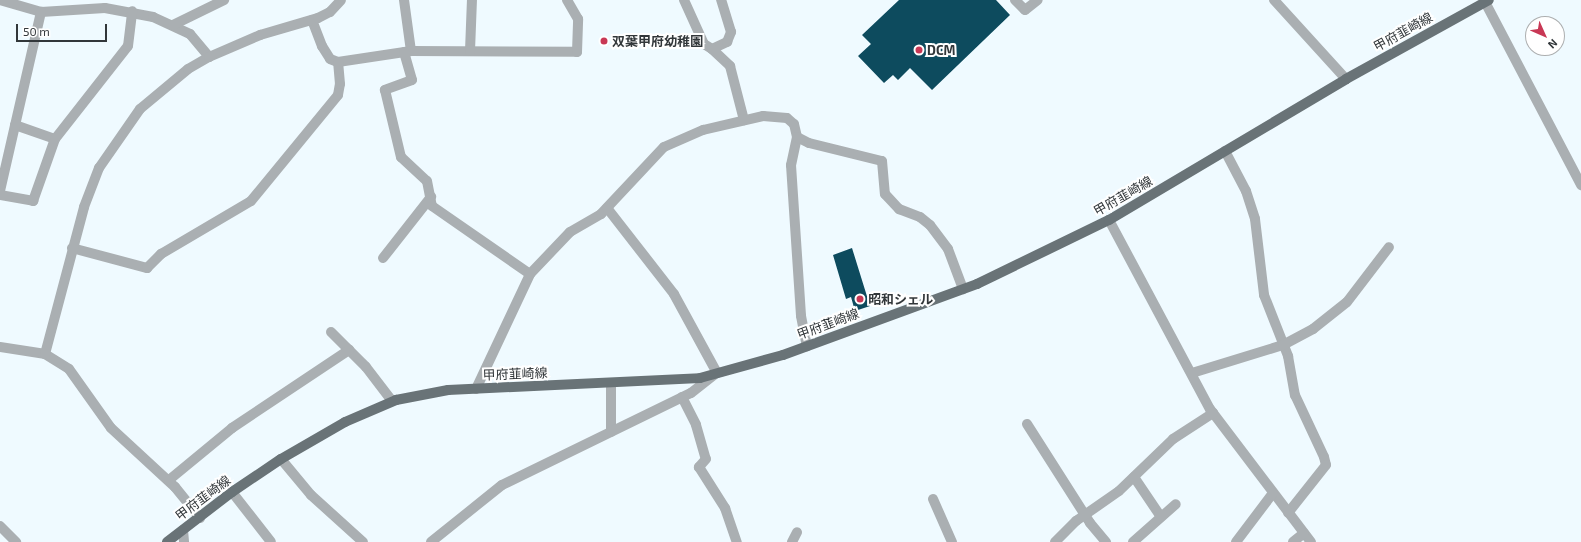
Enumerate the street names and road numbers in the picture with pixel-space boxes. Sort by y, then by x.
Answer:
street label: 甲府韮崎線 [1371,9,1435,55]
street label: 甲府韮崎線 [1091,173,1155,219]
street label: 甲府韮崎線 [795,306,861,342]
street label: 甲府韮崎線 [482,365,548,383]
street label: 甲府韮崎線 [172,472,234,524]

